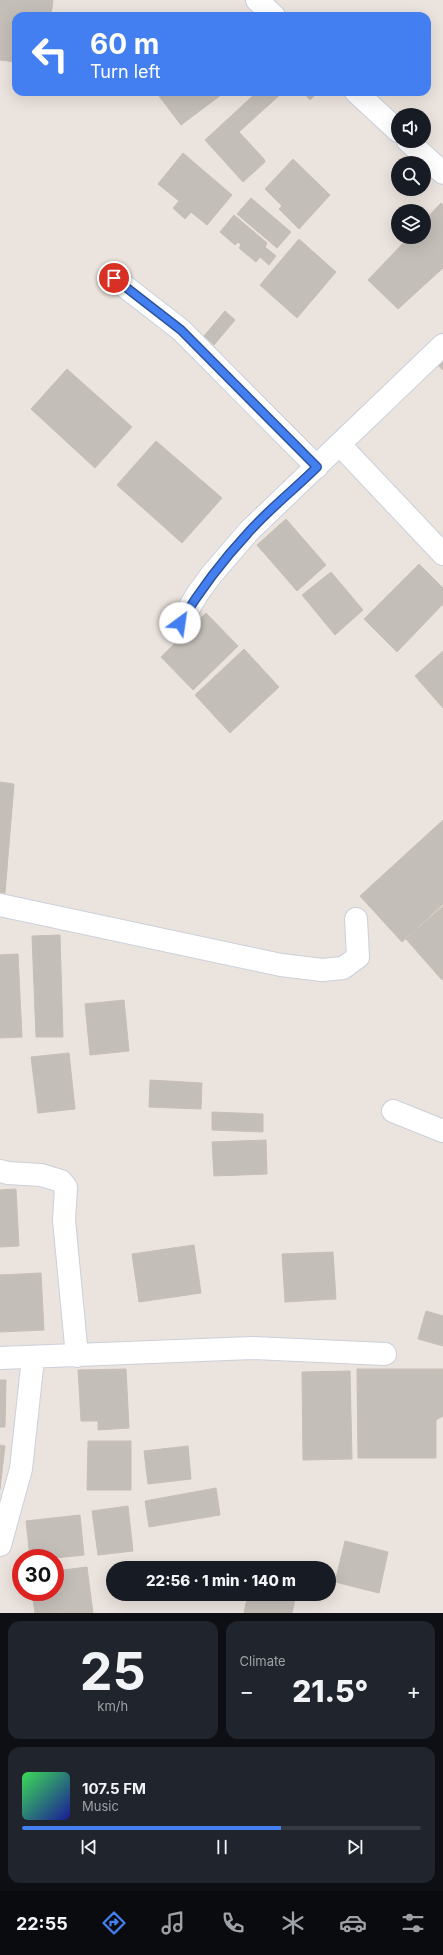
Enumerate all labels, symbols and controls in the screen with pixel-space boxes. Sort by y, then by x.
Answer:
text: 60 m [90,27,159,61]
icon: left [24,28,76,80]
text: Turn left [90,61,160,82]
map controls [391,108,431,244]
button: sound [391,108,431,148]
button: search [391,156,431,196]
button: layers [391,204,431,244]
pin [97,261,131,295]
icon: arrive [103,267,125,289]
position arrow [159,602,201,644]
speed limit sign: 30 [12,1549,64,1601]
text: 22:56 · 1 min · 140 m [146,1571,296,1590]
text: 25 [80,1640,146,1703]
text: Climate [240,1653,286,1669]
text: 21.5° [292,1673,368,1709]
text: − [240,1678,254,1704]
text: + [406,1678,421,1704]
text: km/h [97,1698,128,1714]
text: 107.5 FM [82,1779,146,1798]
text: Music [82,1798,119,1814]
icon: previous [78,1836,100,1858]
icon: pause [211,1836,233,1858]
icon: next [344,1836,366,1858]
icon: directions [100,1909,128,1937]
icon: music [159,1909,187,1937]
icon: phone [219,1909,247,1937]
icon: climate [279,1909,307,1937]
icon: car [339,1909,367,1937]
icon: filters [399,1909,427,1937]
text: 22:55 [16,1913,68,1934]

